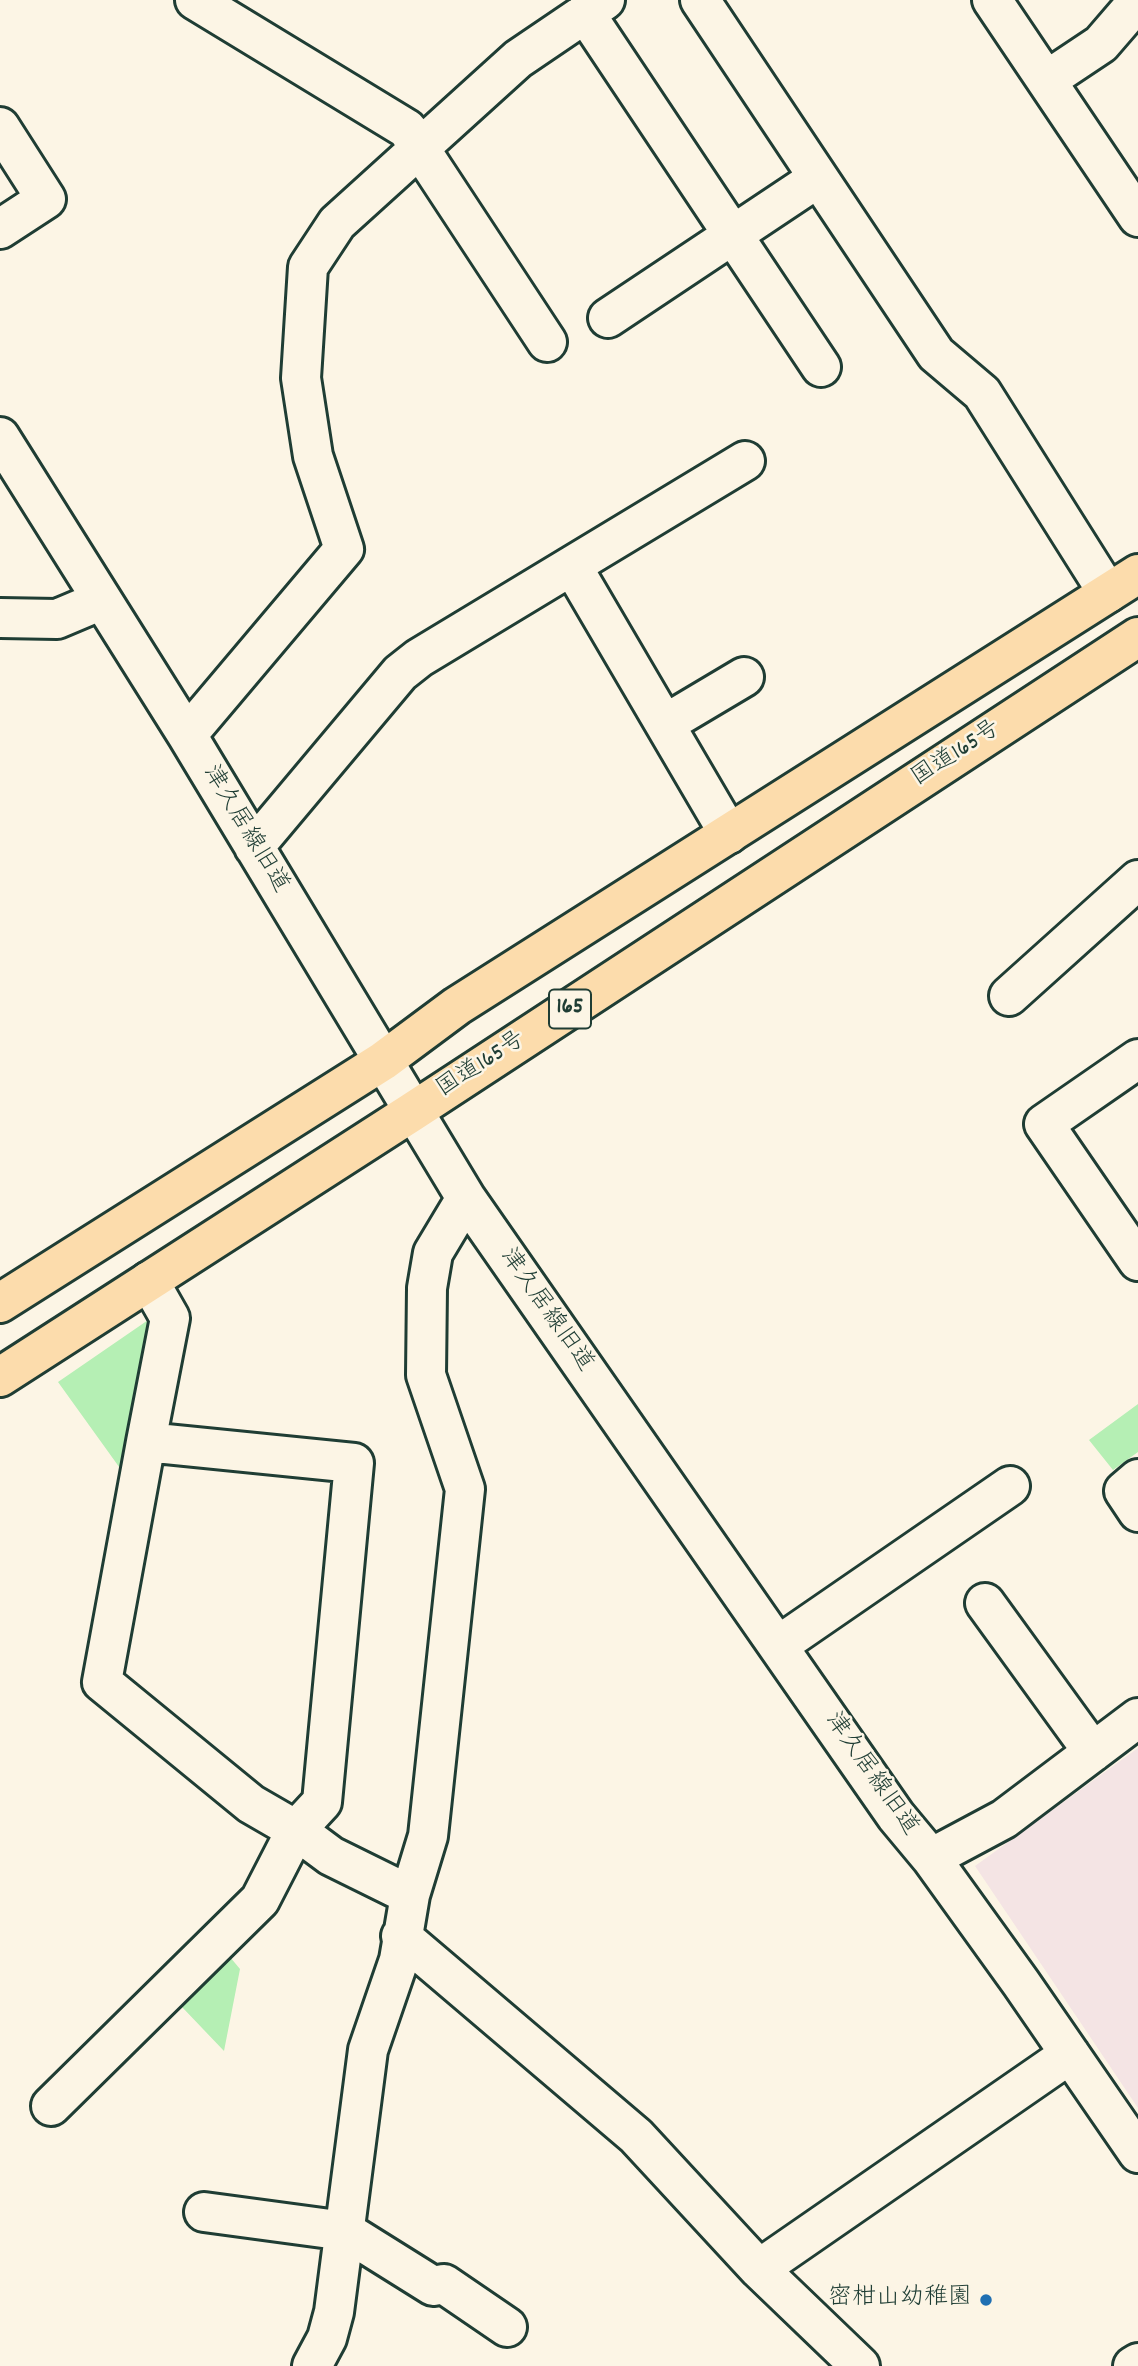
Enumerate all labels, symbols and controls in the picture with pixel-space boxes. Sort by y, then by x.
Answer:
street label: 国道165号 [907,716,1007,794]
street label: 津久居線旧道 [195,761,293,899]
road number: 165 [549,990,591,1028]
street label: 国道165号 [432,1027,532,1105]
street label: 津久居線旧道 [492,1244,598,1378]
street label: 津久居線旧道 [817,1708,923,1842]
place label: 密柑山幼稚園 [828,2286,972,2314]
marker: 密柑山幼稚園 [978,2292,994,2308]

